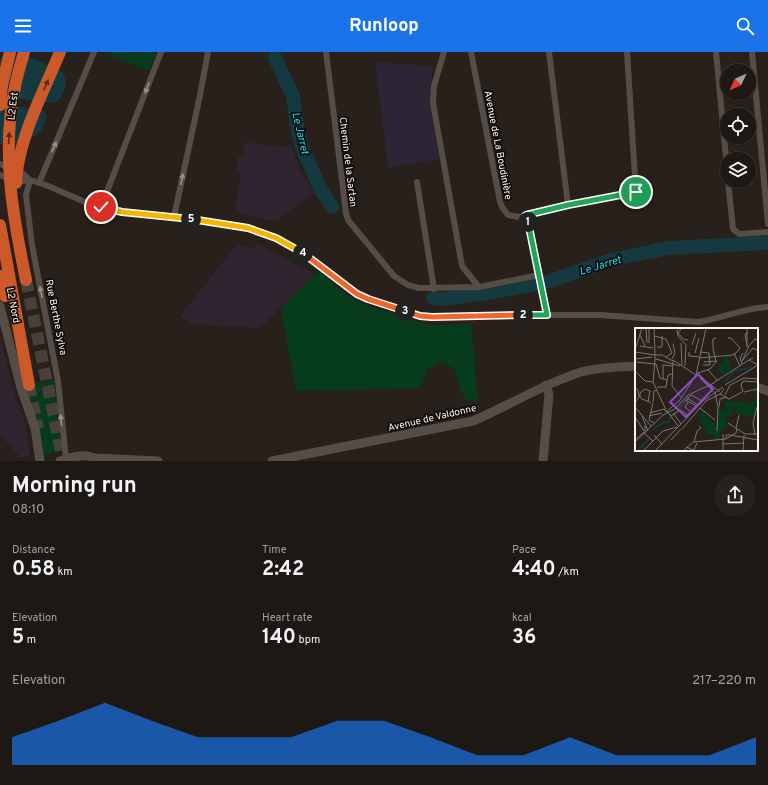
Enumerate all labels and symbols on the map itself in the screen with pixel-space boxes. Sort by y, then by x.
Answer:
north arrow [720,64,756,100]
one-way arrow [44,78,50,90]
one-way arrow [143,83,149,95]
street label: Avenue de La Boudinière [481,90,514,201]
street label: L2 Est [5,91,22,121]
water label: Le Jarret [288,111,312,157]
street label: Chemin de la Sartan [336,117,359,208]
one-way arrow [5,132,12,144]
one-way arrow [51,141,57,153]
one-way arrow [179,173,185,186]
pin [619,175,653,209]
pin [84,190,118,224]
pin: 5 [181,209,201,229]
pin: 1 [518,212,538,232]
pin: 4 [293,243,313,263]
water label: Le Jarret [578,253,624,279]
street label: Rue Berthe Sylva [42,278,69,356]
street label: L2 Nord [3,286,22,324]
one-way arrow [38,286,44,298]
pin: 3 [395,301,415,321]
pin: 2 [513,305,533,325]
inset map [635,328,758,451]
street label: Avenue de Valdonne [387,402,478,435]
one-way arrow [58,414,65,426]

